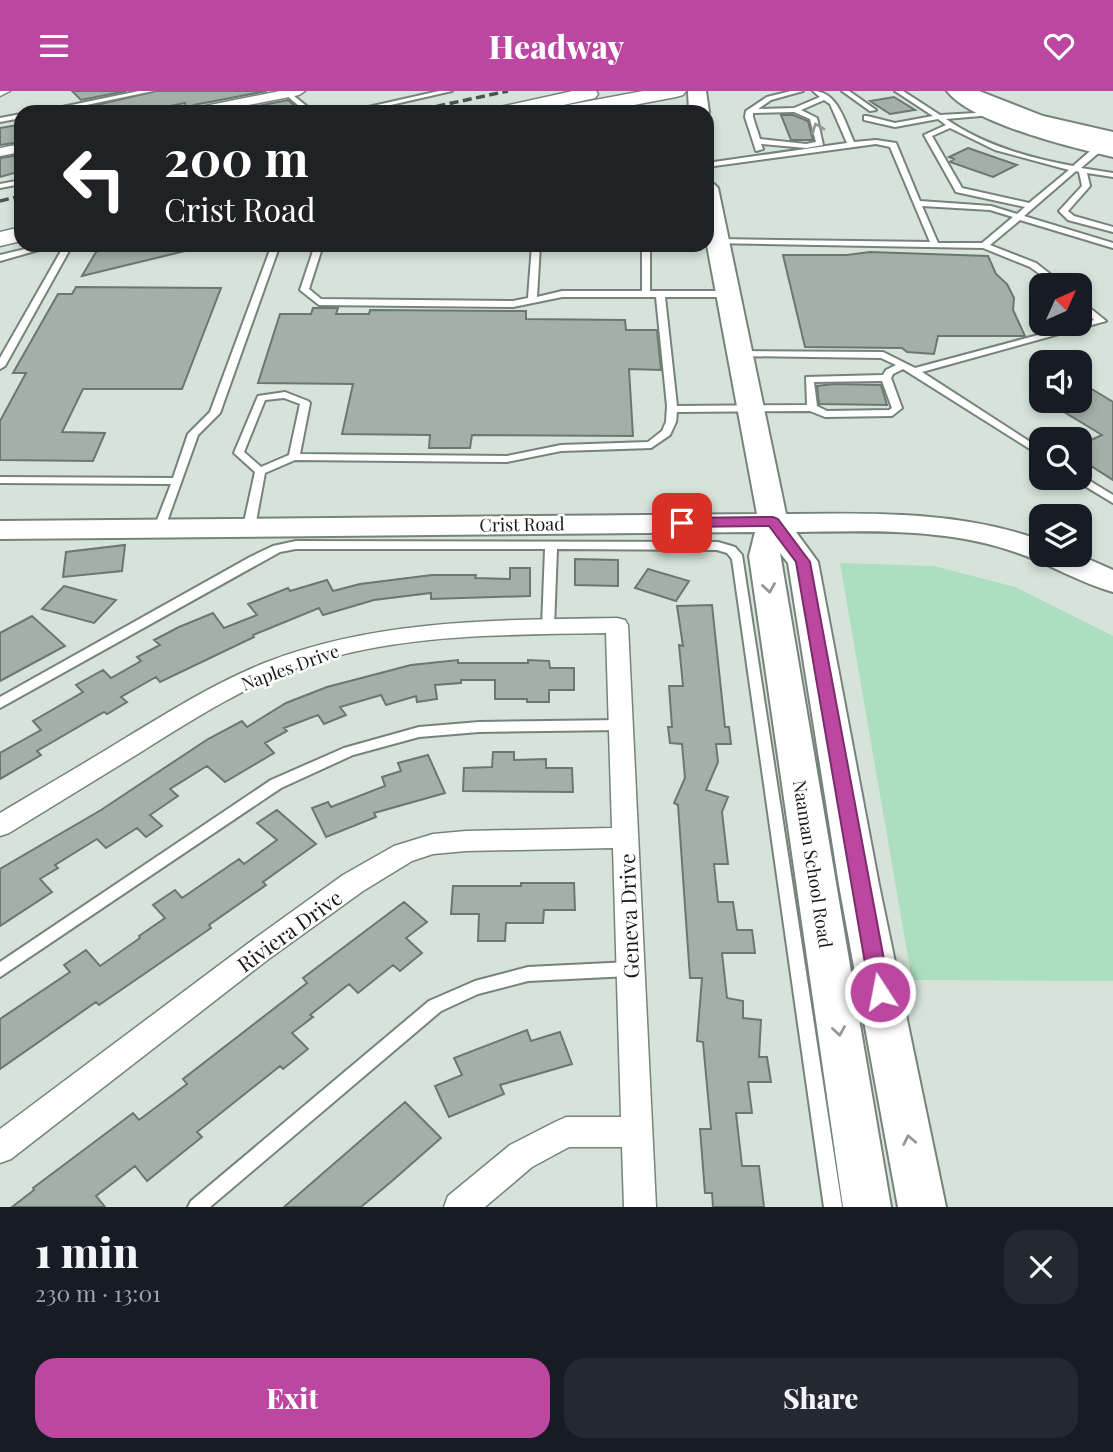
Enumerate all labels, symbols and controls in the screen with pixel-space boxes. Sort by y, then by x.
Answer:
text: Headway [489,24,624,67]
icon: menu [35,27,73,65]
icon: heart [1040,27,1078,65]
one-way arrow [811,123,825,135]
text: 200 m [164,124,309,189]
icon: left [49,133,140,224]
text: Crist Road [164,187,316,230]
north arrow [1029,273,1092,336]
map controls [1029,273,1092,567]
button: sound [1029,350,1092,413]
button: search [1029,427,1092,490]
pin [652,493,712,553]
icon: arrive [663,504,701,542]
button: layers [1029,504,1092,567]
street label: Crist Road [479,511,565,537]
one-way arrow [761,583,776,594]
street label: Naples Drive [238,638,342,696]
street label: Naaman School Road [788,778,838,950]
street label: Geneva Drive [612,853,644,979]
street label: Riviera Drive [231,883,347,977]
position arrow [843,955,917,1029]
one-way arrow [831,1025,846,1037]
one-way arrow [902,1134,917,1146]
text: 1 min [35,1223,139,1279]
button: close [1004,1230,1078,1304]
text: 230 m · 13:01 [35,1277,161,1308]
button: Exit [35,1358,550,1438]
button: Share [564,1358,1078,1438]

